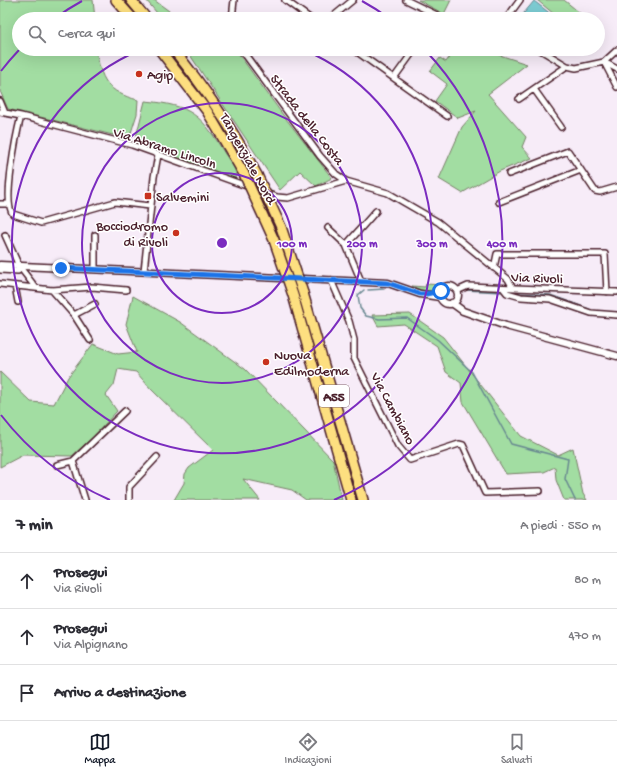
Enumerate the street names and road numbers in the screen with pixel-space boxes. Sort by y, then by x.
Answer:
street label: Strada della Costa [265,72,347,170]
street label: Tangenziale Nord [214,110,280,209]
street label: Via Abramo Lincoln [110,124,218,174]
street label: Via Rivoli [510,270,563,289]
street label: Via Cambiano [365,369,418,448]
road number: A55 [319,385,349,407]

